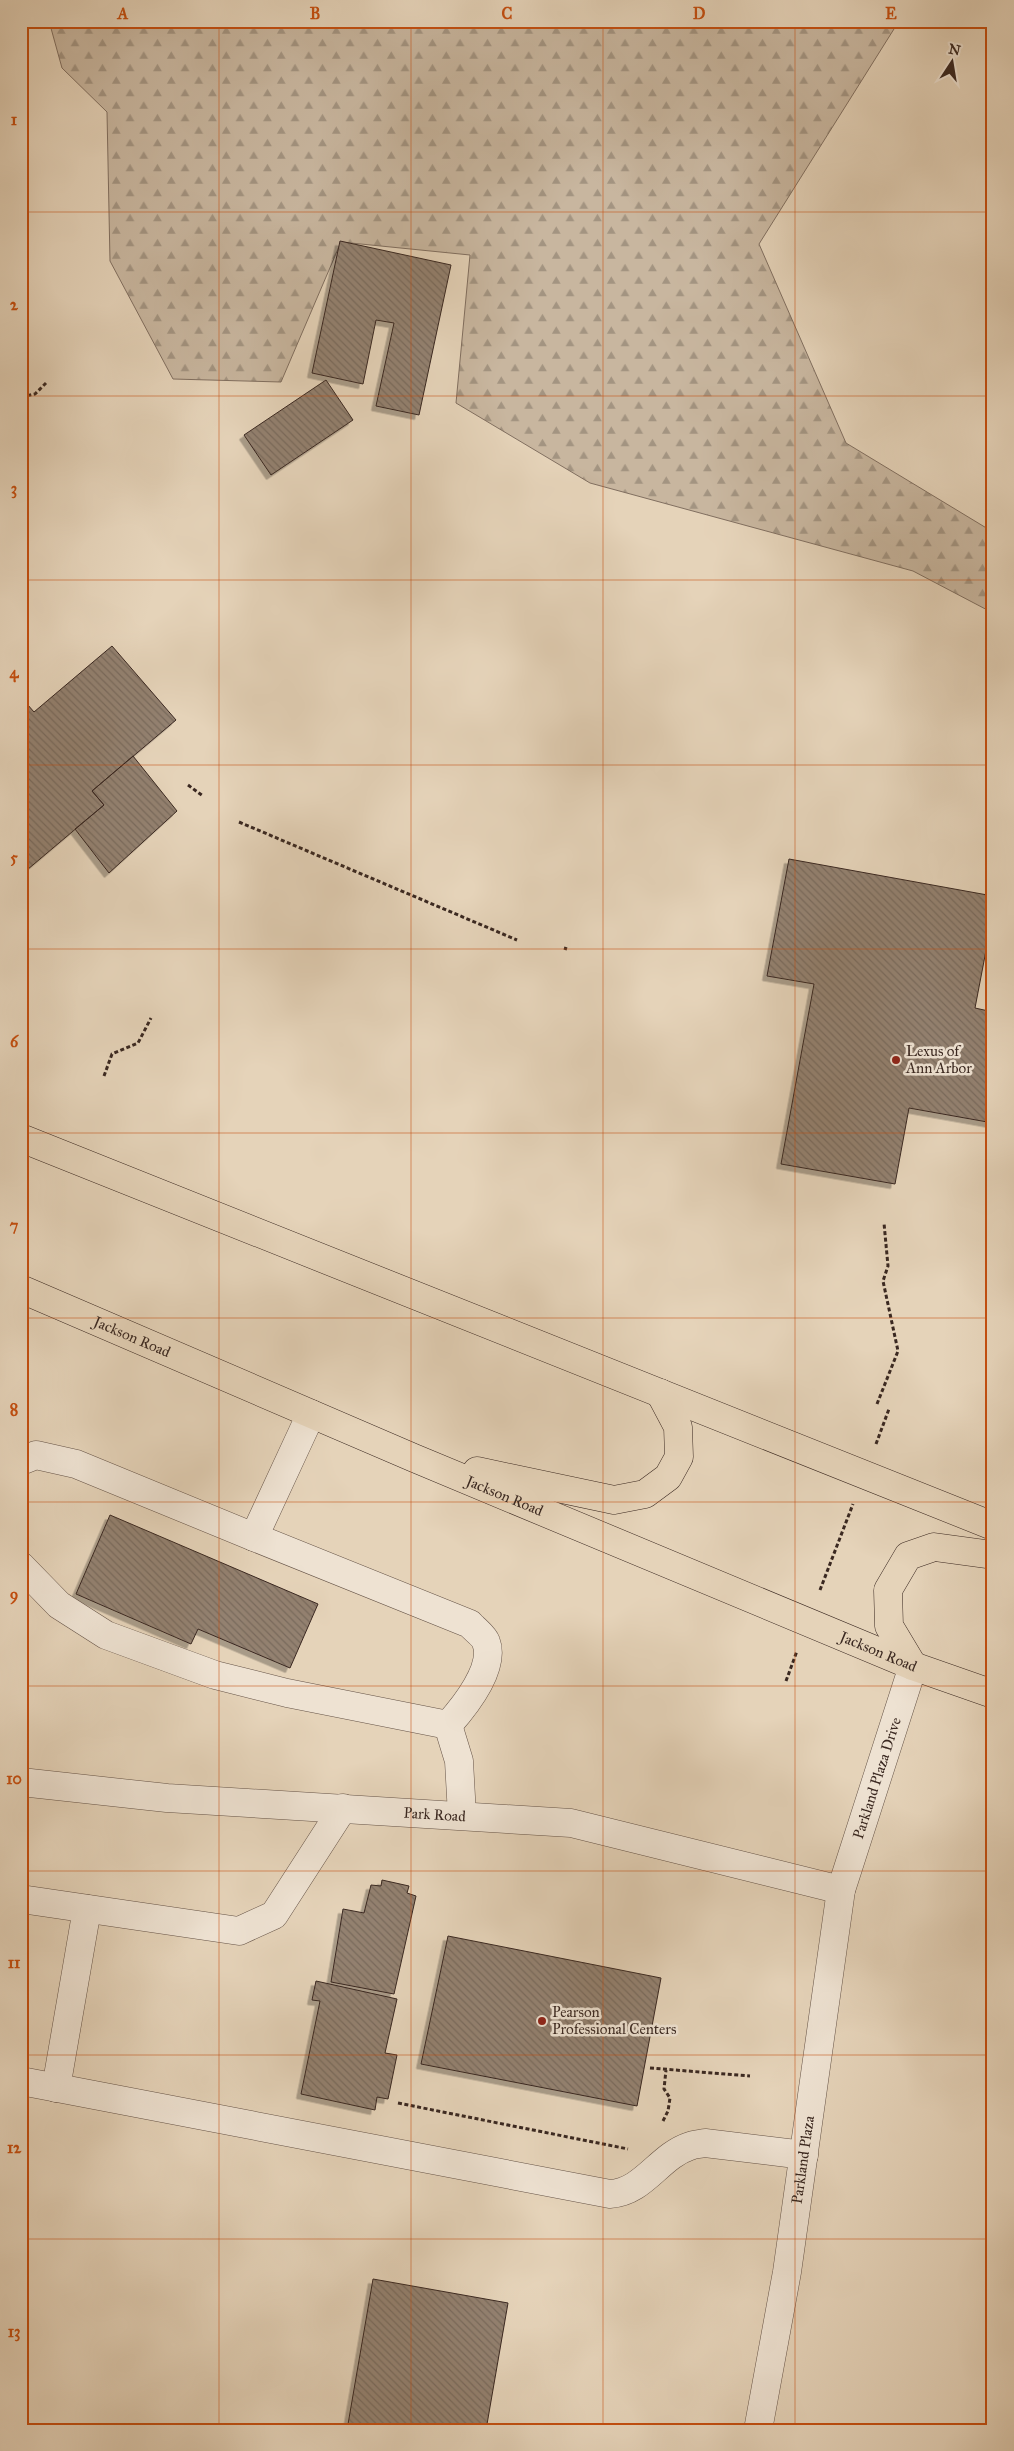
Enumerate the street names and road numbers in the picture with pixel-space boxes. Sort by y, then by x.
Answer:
street label: Jackson Road [89,1312,174,1361]
street label: Jackson Road [461,1471,546,1520]
street label: Jackson Road [835,1627,920,1676]
street label: Parkland Plaza Drive [849,1715,905,1841]
street label: Park Road [403,1804,467,1825]
street label: Parkland Plaza [788,2114,818,2205]

